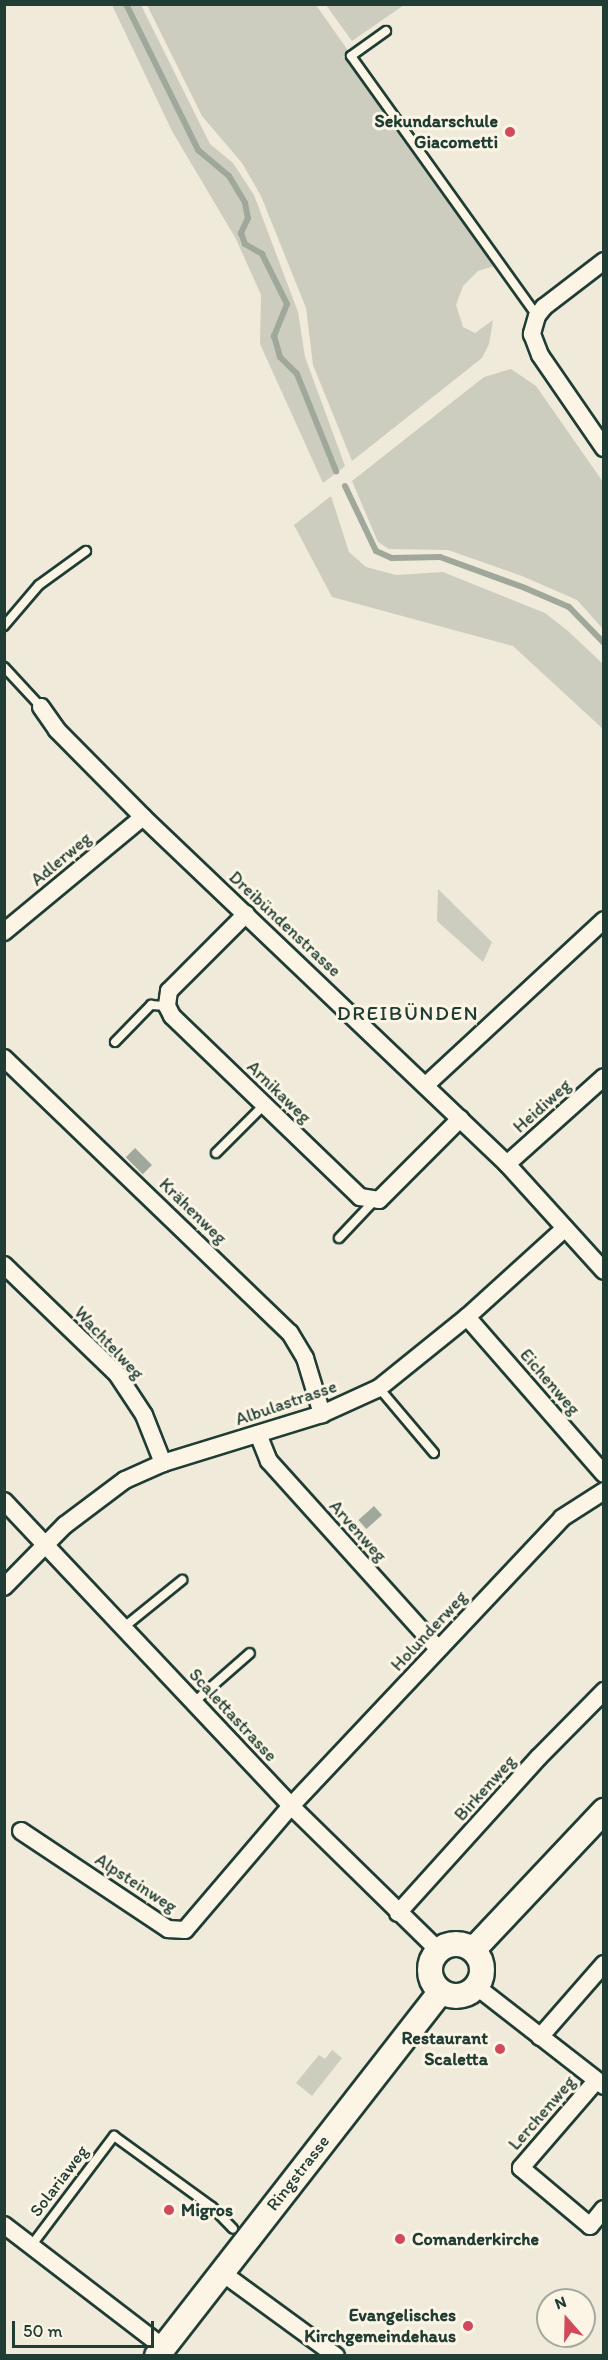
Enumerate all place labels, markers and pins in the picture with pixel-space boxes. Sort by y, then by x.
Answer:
place label: Sekundarschule Giacometti [375,111,498,154]
marker: Sekundarschule Giacometti [503,125,517,139]
place label: Restaurant Scaletta [402,2028,488,2070]
marker: Restaurant Scaletta [493,2042,507,2056]
place label: Migros [181,2199,233,2221]
marker: Migros [162,2203,176,2217]
place label: Comanderkirche [412,2228,539,2250]
marker: Comanderkirche [393,2232,407,2246]
place label: Evangelisches Kirchgemeindehaus [304,2305,456,2348]
marker: Evangelisches Kirchgemeindehaus [461,2319,475,2333]

